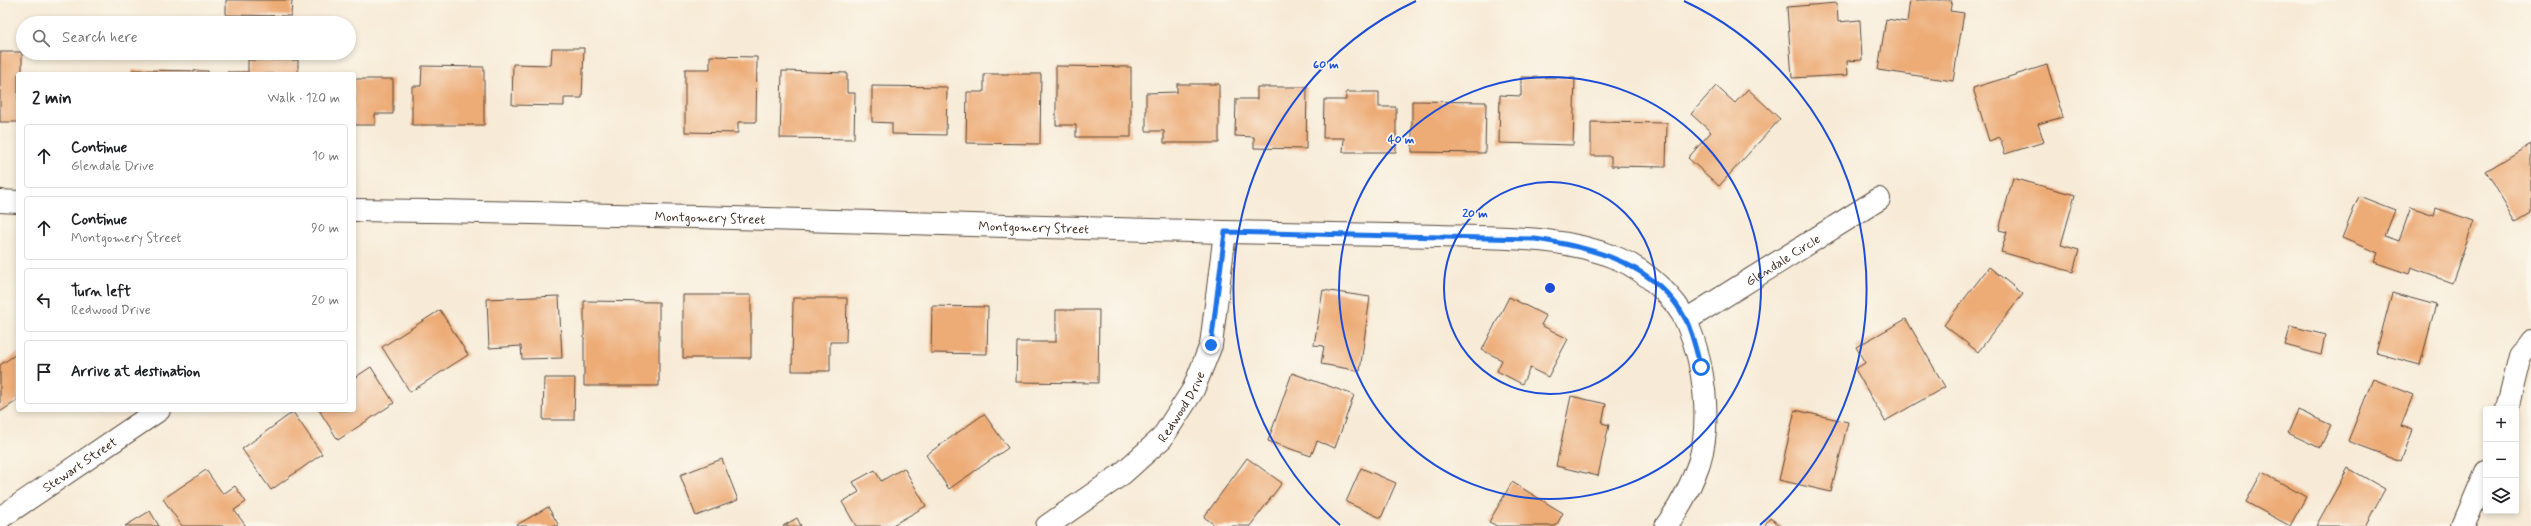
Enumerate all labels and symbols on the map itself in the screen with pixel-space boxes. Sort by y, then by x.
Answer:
text: 60 m [1313,57,1339,73]
text: 40 m [1388,132,1415,148]
text: 20 m [1462,206,1488,222]
street label: Montgomery Street [654,209,766,229]
street label: Montgomery Street [978,218,1089,238]
street label: Glendale Circle [1743,231,1824,291]
centre of rings [1543,281,1557,295]
route end [1202,336,1220,354]
route start [1692,358,1710,376]
street label: Redwood Drive [1155,369,1210,446]
street label: Stewart Street [40,434,121,497]

